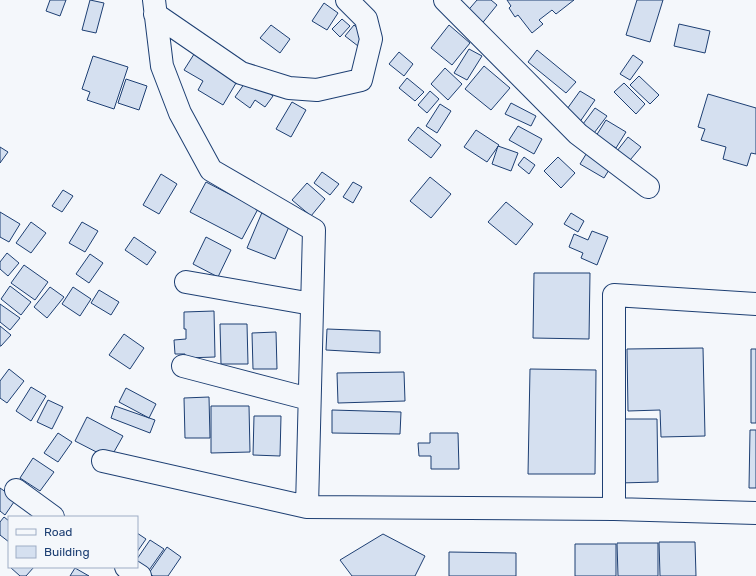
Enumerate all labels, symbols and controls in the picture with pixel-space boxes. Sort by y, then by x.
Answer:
legend [8,516,138,568]
text: Road [44,525,72,539]
text: Building [44,545,90,559]

